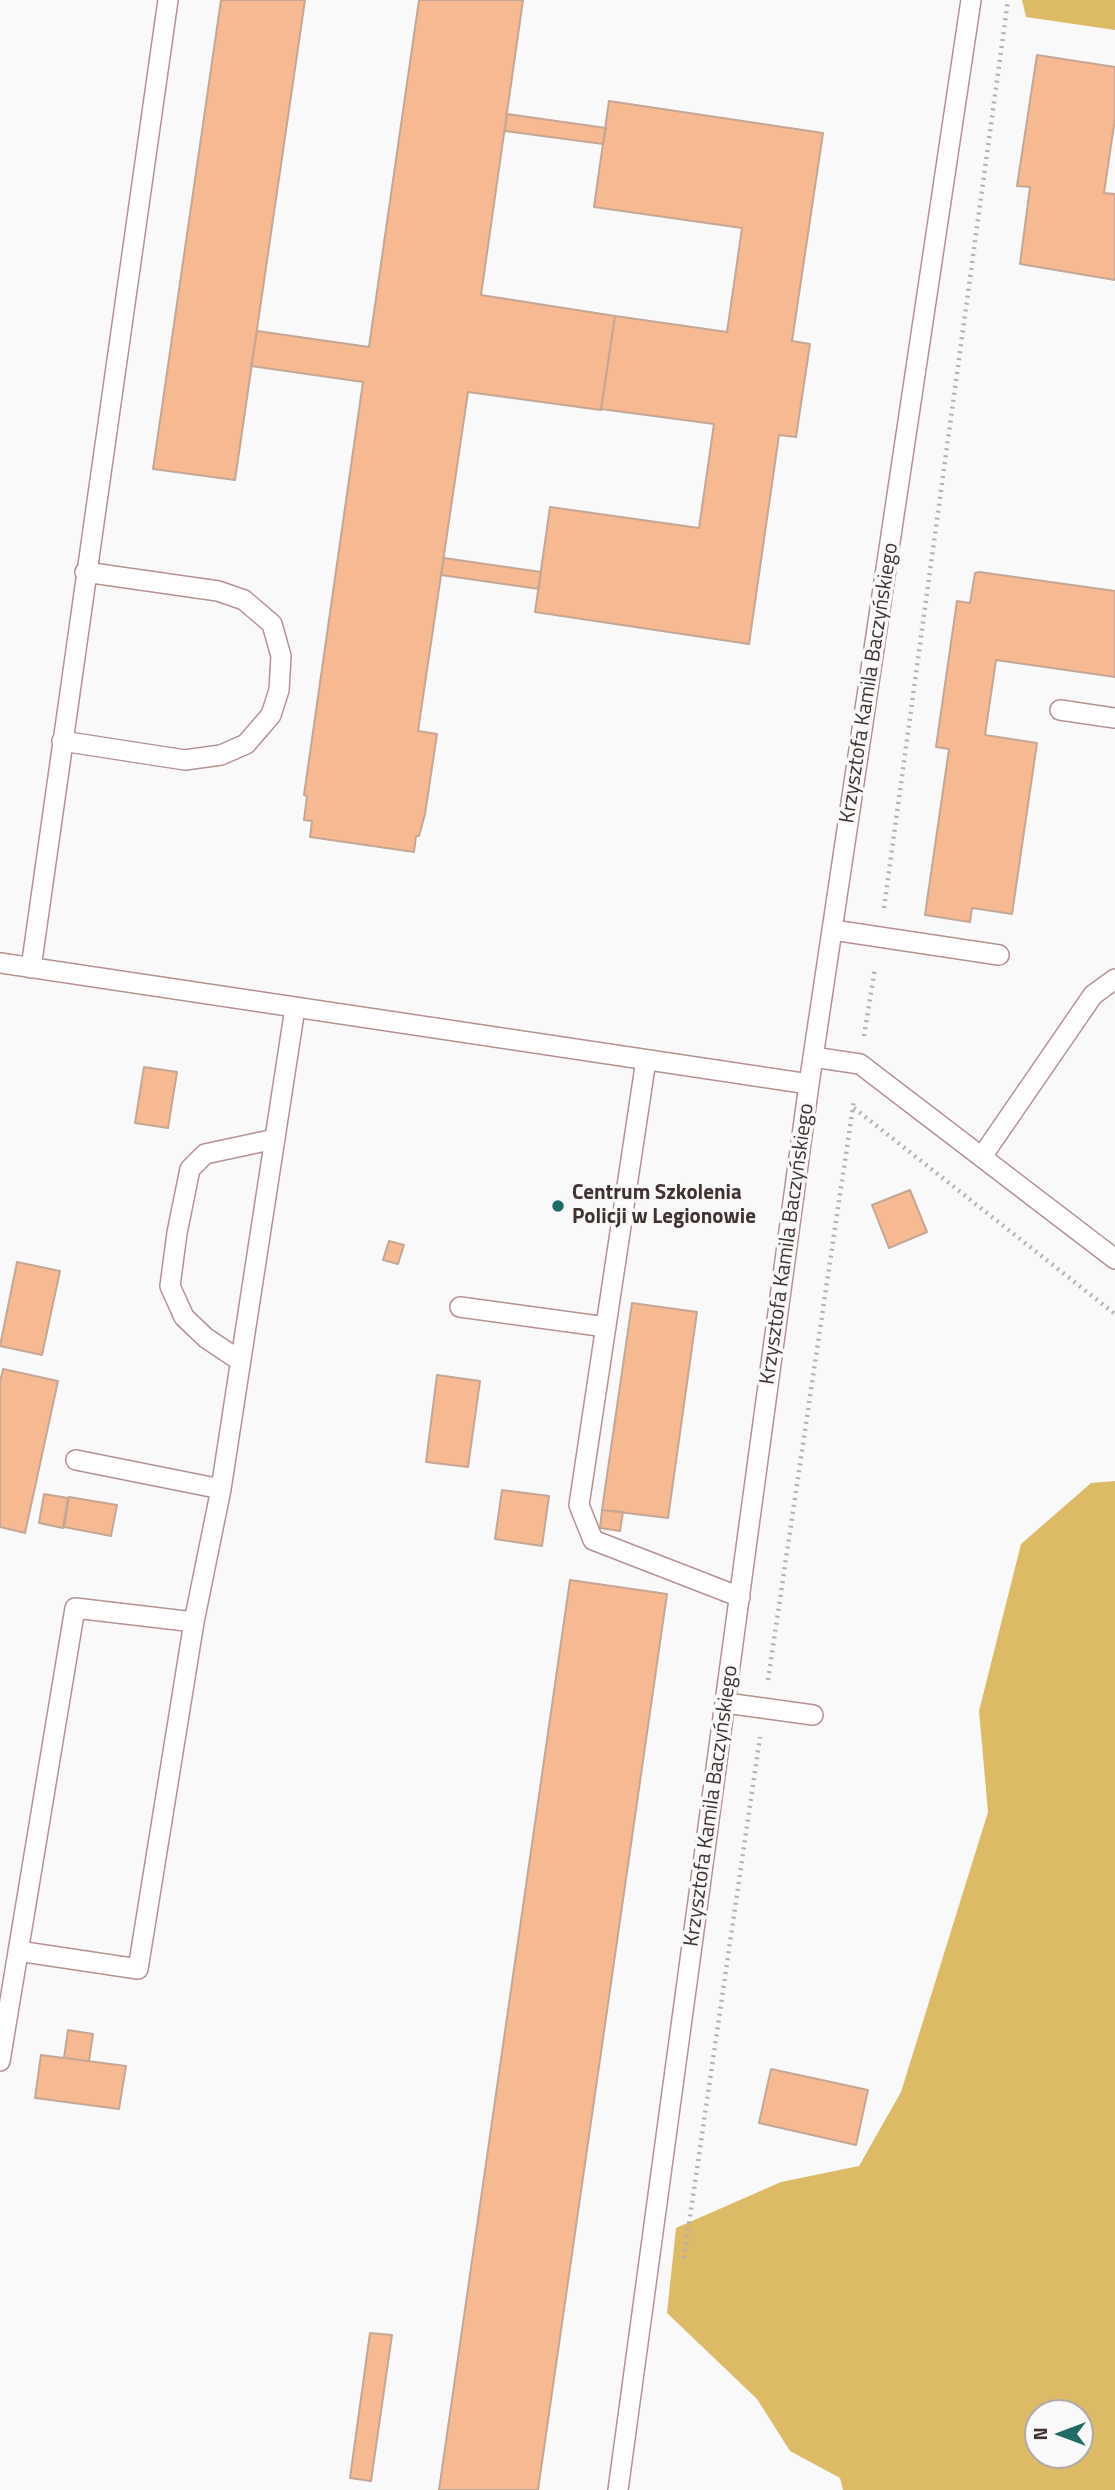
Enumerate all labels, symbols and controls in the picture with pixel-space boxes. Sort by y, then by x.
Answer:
street label: Krzysztofa Kamila Baczyńskiego [835,541,905,825]
street label: Krzysztofa Kamila Baczyńskiego [756,1102,820,1386]
place label: Centrum Szkolenia Policji w Legionowie [572,1181,756,1231]
marker: Centrum Szkolenia Policji w Legionowie [550,1198,566,1214]
street label: Krzysztofa Kamila Baczyńskiego [680,1664,744,1948]
north arrow [1024,2399,1094,2469]
text: N [1025,2427,1054,2441]

